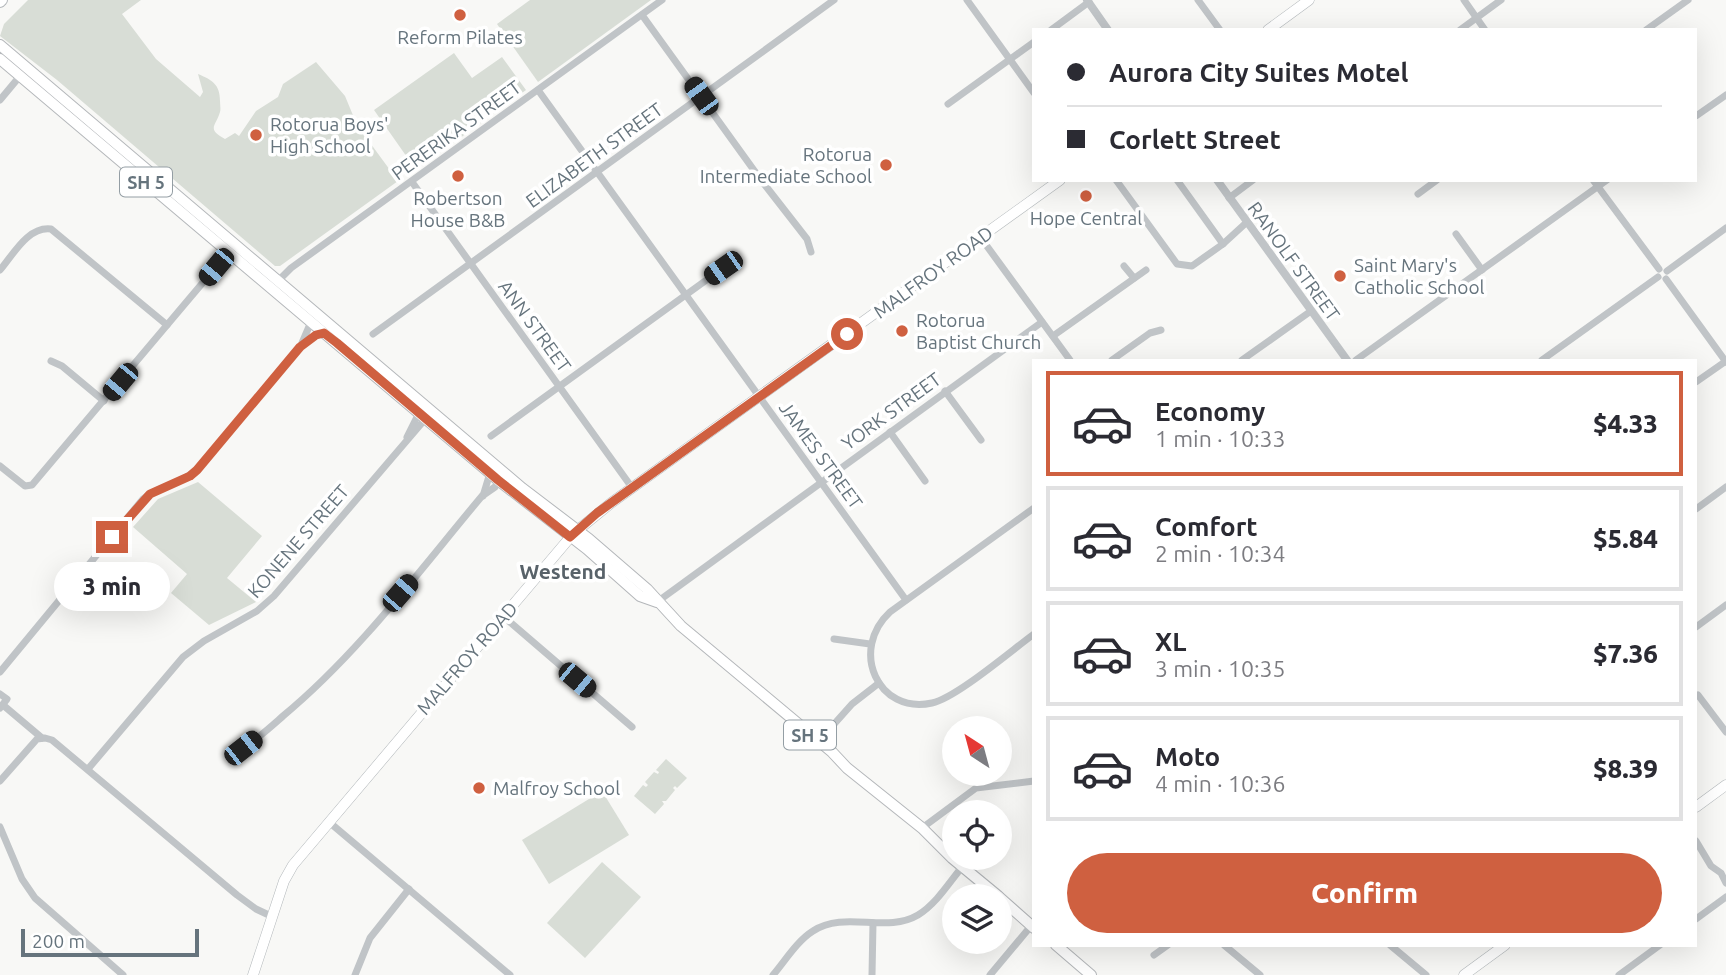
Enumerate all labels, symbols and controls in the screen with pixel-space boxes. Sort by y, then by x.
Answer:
marker: Reform Pilates [452,7,468,23]
place label: Reform Pilates [397,26,523,48]
text: Aurora City Suites Motel [1109,58,1408,87]
car [681,73,722,119]
street label: PERERIKA STREET [387,75,525,184]
street label: ELIZABETH STREET [521,98,667,212]
place label: Rotorua Boys' High School [270,113,389,157]
text: Corlett Street [1109,125,1281,154]
marker: Rotorua Boys' High School [248,127,264,143]
place label: Rotorua Intermediate School [700,143,872,187]
marker: Rotorua Intermediate School [878,157,894,173]
road number: SH 5 [120,168,172,196]
marker: Robertson House B&B [450,168,466,184]
place label: Robertson House B&B [411,187,505,231]
marker: Hope Central [1078,188,1094,204]
street label: RANOLF STREET [1244,197,1345,325]
place label: Hope Central [1030,207,1142,229]
street label: MALFROY ROAD [869,221,997,323]
car [195,244,238,290]
car [700,247,747,289]
place label: Saint Mary's Catholic School [1354,254,1485,298]
marker: Saint Mary's Catholic School [1332,268,1348,284]
street label: ANN STREET [494,276,576,377]
place label: Rotorua Baptist Church [916,309,1041,353]
route start [831,318,863,350]
marker: Rotorua Baptist Church [894,323,910,339]
car [99,359,142,405]
street label: YORK STREET [837,367,945,454]
icon: car [1071,392,1134,455]
street label: JAMES STREET [775,397,868,513]
text: Economy [1155,397,1265,426]
text: $4.33 [1593,409,1658,438]
text: 1 min · 10:33 [1155,426,1286,451]
street label: KONENE STREET [243,480,353,602]
icon: car [1071,507,1134,570]
text: Comfort [1155,512,1258,541]
route end [96,521,128,553]
text: $5.84 [1593,524,1658,553]
text: 2 min · 10:34 [1155,541,1286,566]
district label: Westend [520,559,606,583]
callout: 3 min [54,562,170,610]
car [379,570,422,616]
text: 3 min [83,574,141,599]
street label: MALFROY ROAD [412,597,522,719]
icon: car [1071,622,1134,685]
text: XL [1155,627,1186,656]
text: $7.36 [1593,639,1658,668]
text: 3 min · 10:35 [1155,656,1286,681]
car [555,658,600,702]
north arrow [942,716,1012,786]
map controls [942,716,1012,954]
road number: SH 5 [784,720,836,750]
car [220,727,267,769]
icon: car [1071,737,1134,800]
text: Moto [1155,742,1220,771]
text: $8.39 [1593,754,1658,783]
text: 4 min · 10:36 [1155,771,1286,796]
place label: Malfroy School [493,777,620,799]
marker: Malfroy School [471,780,487,796]
button: locate [942,800,1012,870]
button: Confirm [1067,853,1662,933]
button: layers [942,884,1012,954]
scale bar [21,926,200,958]
text: 200 m [32,930,85,952]

